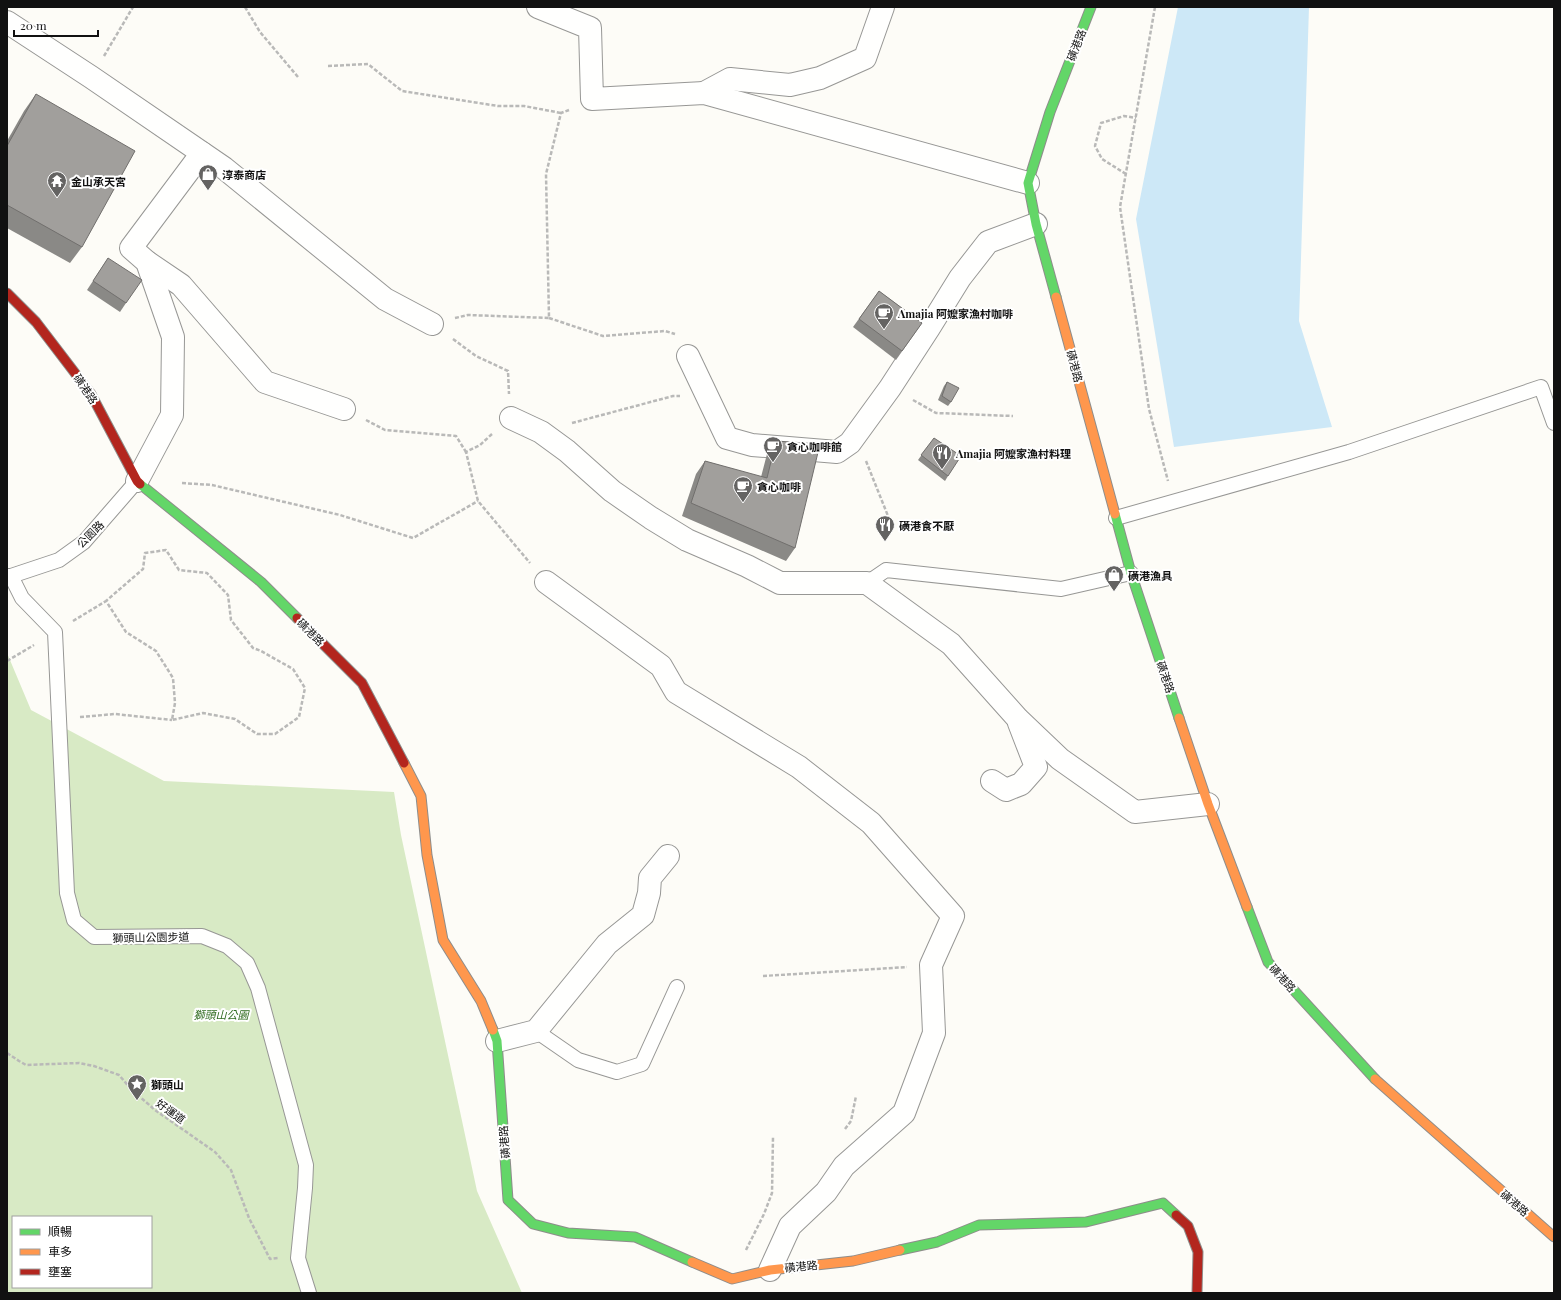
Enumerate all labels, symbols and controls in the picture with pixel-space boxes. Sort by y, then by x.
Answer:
scale bar [14,12,98,38]
text: 20 m [20,17,47,33]
street label: 磺港路 [1063,27,1089,63]
shop icon: 淳泰商店 [197,163,219,191]
place label: 淳泰商店 [222,167,266,182]
temple icon: 金山承天宮 [46,170,68,198]
place label: 金山承天宮 [71,174,126,189]
cafe icon: Amajia 阿嬤家漁村咖啡 [873,302,895,330]
place label: Amajia 阿嬤家漁村咖啡 [897,306,1013,321]
street label: 磺港路 [1063,348,1087,384]
street label: 磺港路 [71,371,101,407]
cafe icon: 貪心咖啡館 [762,435,784,463]
place label: 貪心咖啡館 [787,439,842,454]
restaurant icon: Amajia 阿嬤家漁村料理 [931,442,953,470]
place label: Amajia 阿嬤家漁村料理 [955,446,1071,461]
cafe icon: 貪心咖啡 [732,475,754,503]
place label: 貪心咖啡 [757,479,801,494]
restaurant icon: 磺港食不厭 [874,514,896,542]
street label: 公園路 [73,517,107,551]
place label: 磺港食不厭 [899,518,954,533]
shop icon: 磺港漁具 [1103,564,1125,592]
place label: 磺港漁具 [1128,568,1173,583]
street label: 磺港路 [294,615,328,649]
street label: 磺港路 [1154,659,1178,695]
street label: 獅頭山公園步道 [112,929,190,945]
street label: 磺港路 [1266,961,1300,995]
park label: 獅頭山公園 [194,1007,250,1022]
place icon: 獅頭山 [126,1073,148,1101]
place label: 獅頭山 [151,1077,184,1092]
street label: 好運道 [153,1095,189,1127]
street label: 磺港路 [495,1125,513,1159]
street label: 磺港路 [1498,1187,1532,1219]
legend [12,1216,152,1288]
text: 順暢 [48,1223,72,1239]
text: 車多 [48,1243,72,1259]
street label: 磺港路 [784,1257,818,1275]
text: 壅塞 [48,1263,72,1279]

